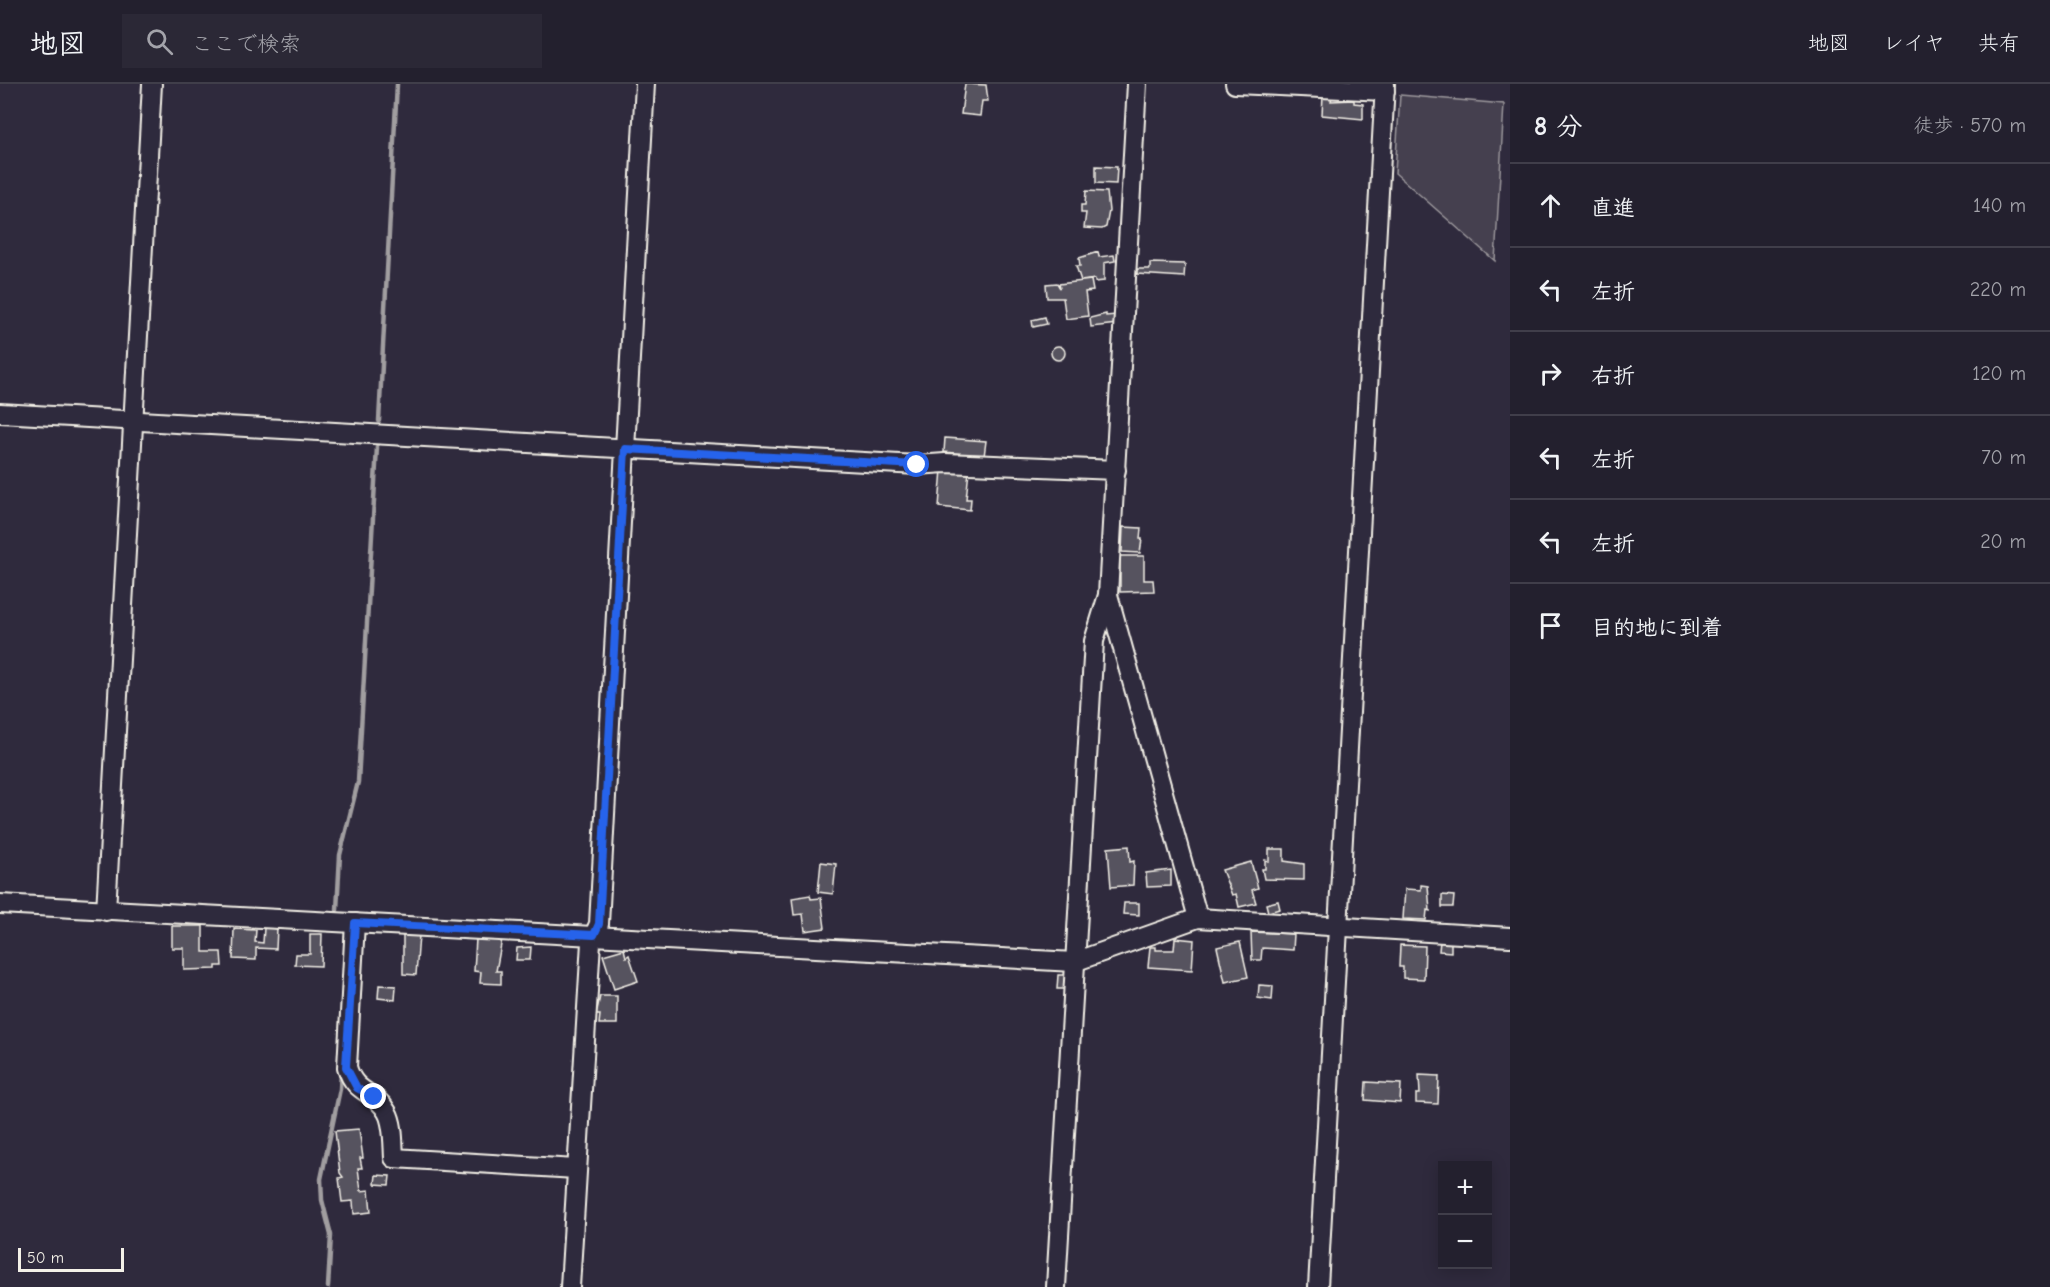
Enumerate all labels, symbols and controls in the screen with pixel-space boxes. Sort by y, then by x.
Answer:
search box [122,14,542,68]
icon: search [143,25,176,58]
text: 地図 [30,28,86,60]
text: ここで検索 [191,31,301,57]
text: 地図 [1808,31,1850,55]
text: レイヤ [1883,31,1945,55]
text: 共有 [1978,31,2020,55]
text: 8 分 [1534,112,1583,142]
text: 徒歩 · 570 m [1913,114,2026,137]
icon: ahead [1534,189,1567,222]
text: 140 m [1973,194,2026,217]
text: 直進 [1591,195,1635,221]
icon: left [1534,273,1567,306]
text: 220 m [1970,278,2026,301]
text: 左折 [1591,279,1635,305]
icon: right [1534,357,1567,390]
text: 120 m [1972,362,2026,385]
text: 右折 [1591,363,1635,389]
icon: left [1534,441,1567,474]
text: 70 m [1981,446,2026,469]
text: 左折 [1591,447,1635,473]
route start [903,451,929,477]
icon: left [1534,525,1567,558]
text: 20 m [1980,530,2026,553]
text: 左折 [1591,531,1635,557]
icon: arrive [1534,609,1567,642]
text: 目的地に到着 [1591,615,1723,641]
route end [360,1083,386,1109]
map controls [1438,1161,1492,1269]
button: + [1438,1161,1492,1215]
button: − [1438,1215,1492,1269]
scale bar [18,1245,124,1272]
text: 50 m [27,1249,64,1267]

